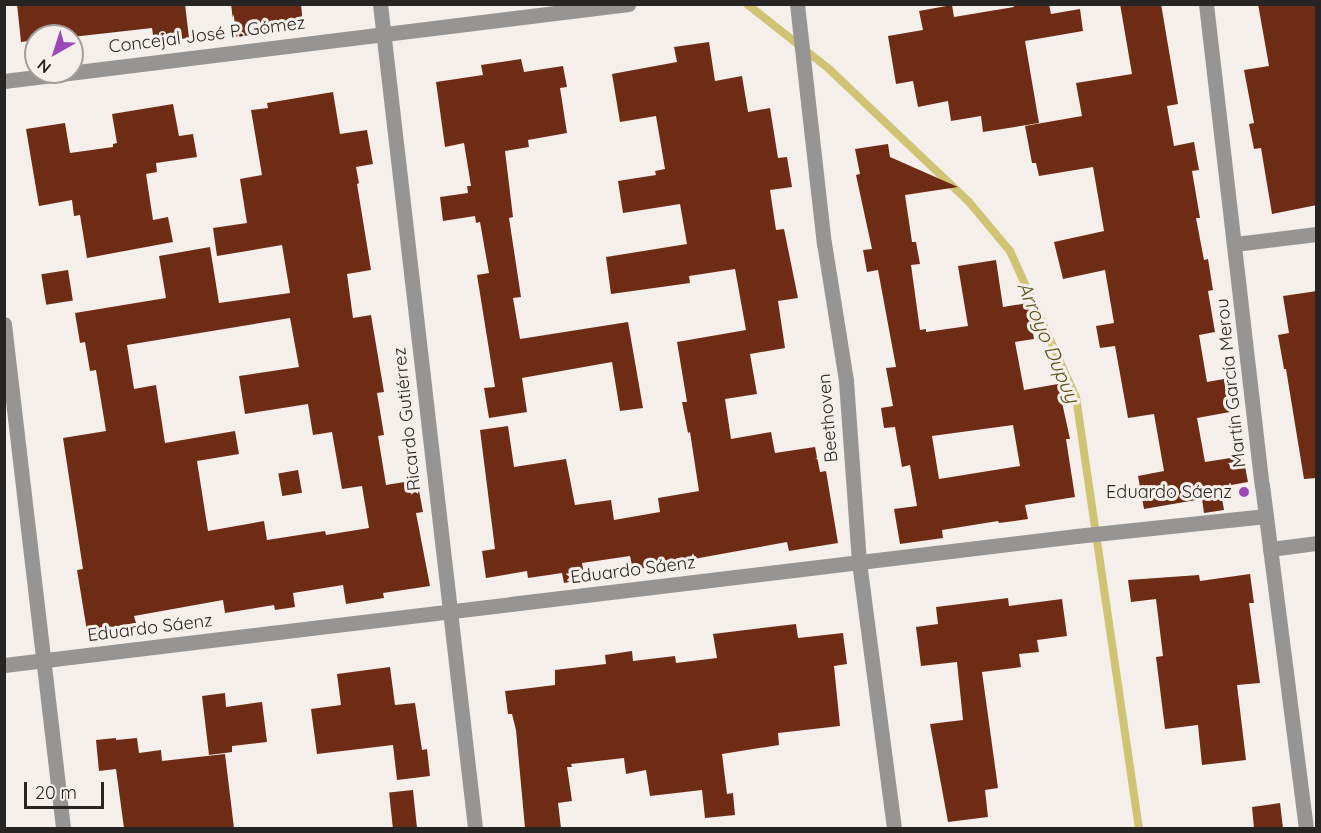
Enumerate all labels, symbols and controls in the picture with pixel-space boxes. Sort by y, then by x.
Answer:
street label: Concejal José P. Gómez [108,12,306,58]
north arrow [24,24,84,84]
text: N [33,55,55,78]
water label: Arroyo Dupuy [1013,278,1085,406]
street label: Martín García Merou [1211,297,1251,469]
street label: Ricardo Gutiérrez [389,346,425,492]
street label: Beethoven [813,373,843,463]
place label: Eduardo Sáenz [1106,481,1232,503]
marker: Eduardo Sáenz [1237,485,1251,499]
street label: Eduardo Sáenz [569,552,697,588]
street label: Eduardo Sáenz [86,610,214,646]
scale bar [27,770,106,808]
text: 20 m [35,781,77,804]

